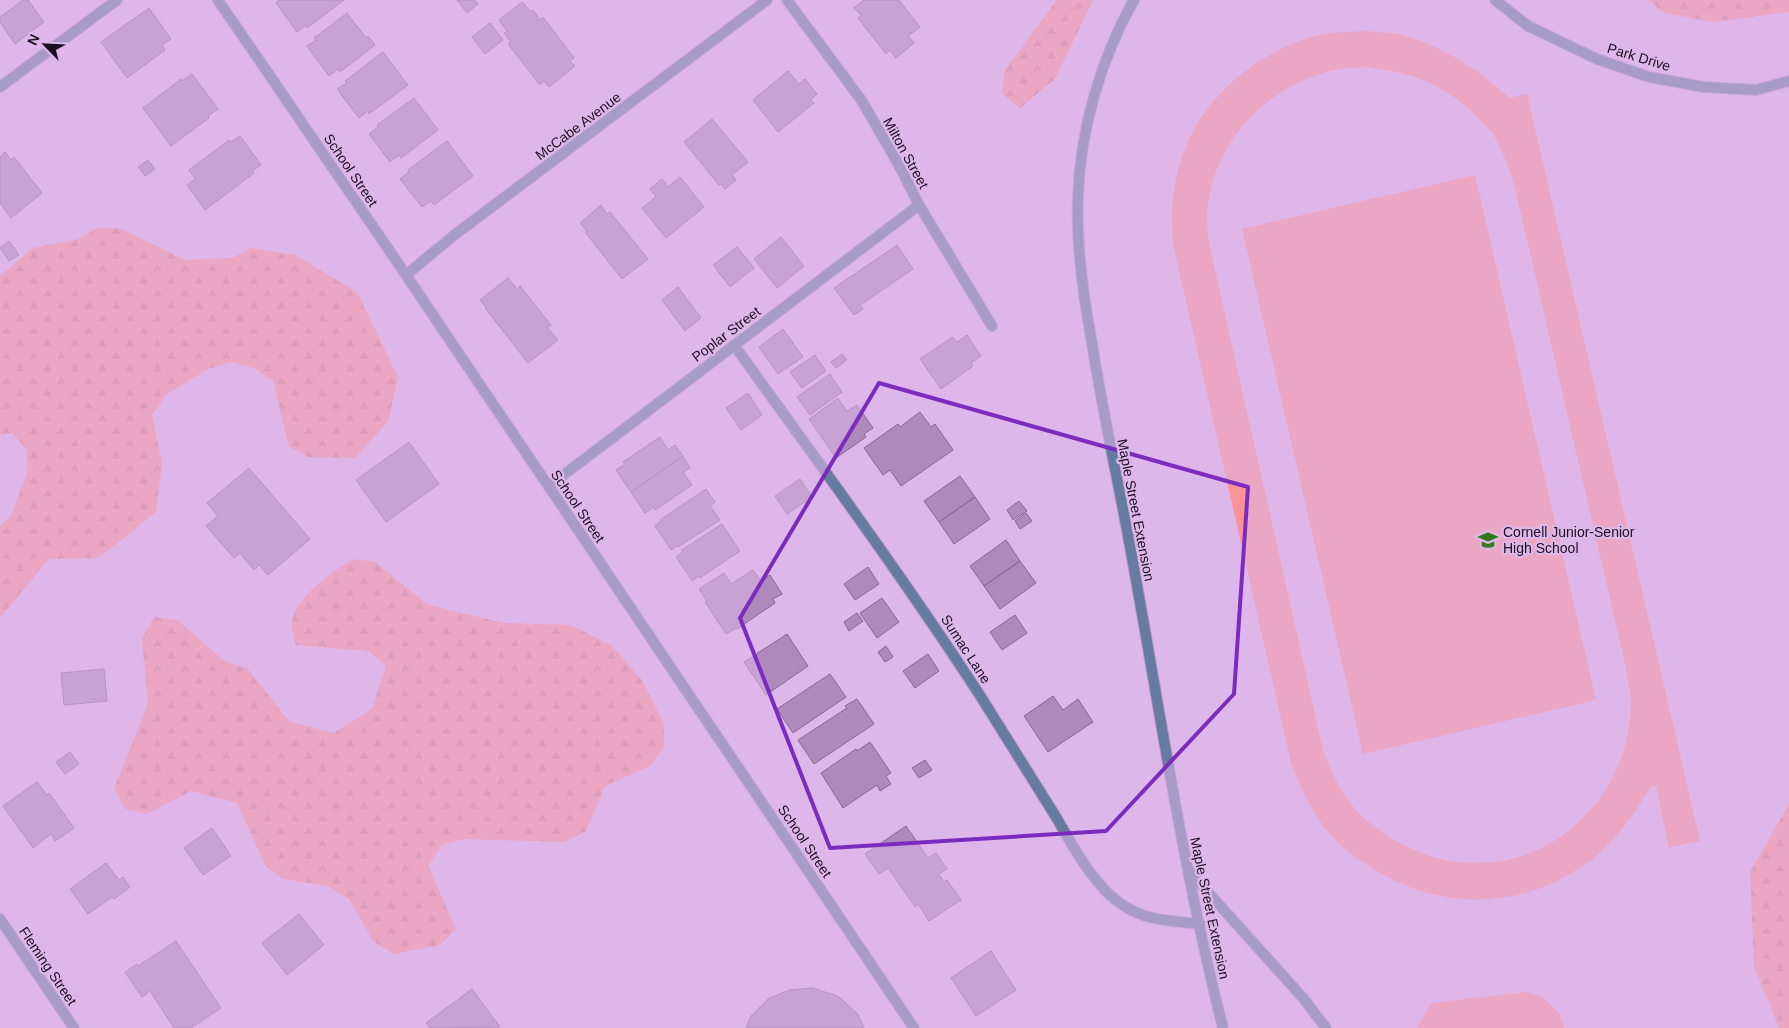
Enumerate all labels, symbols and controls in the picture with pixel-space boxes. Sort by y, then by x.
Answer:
north arrow [20,20,70,70]
text: N [24,32,42,48]
street label: Park Drive [1605,40,1673,74]
street label: McCabe Avenue [532,89,624,163]
street label: Milton Street [880,115,932,191]
street label: School Street [321,131,381,209]
street label: Poplar Street [689,303,764,365]
street label: Maple Street Extension [1114,437,1158,583]
street label: School Street [548,467,608,545]
place label: Cornell Junior-Senior High School [1503,524,1635,556]
school or university icon: Cornell Junior-Senior High School [1477,529,1499,551]
street label: Sumac Lane [938,612,994,686]
street label: School Street [775,802,835,880]
street label: Maple Street Extension [1187,836,1233,980]
street label: Fleming Street [16,924,80,1008]

